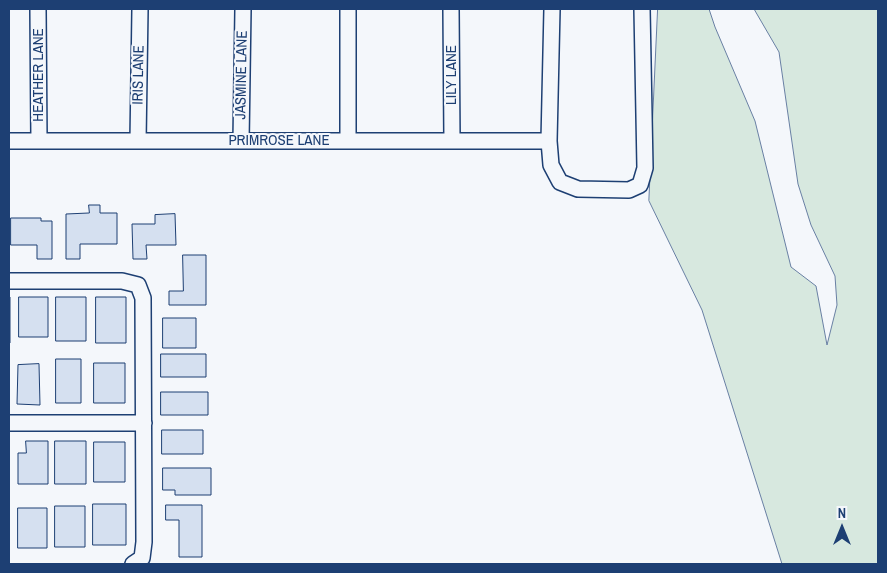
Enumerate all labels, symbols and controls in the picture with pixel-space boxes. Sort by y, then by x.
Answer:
street label: HEATHER LANE [30,28,48,122]
street label: JASMINE LANE [232,30,252,120]
street label: IRIS LANE [129,45,149,105]
street label: LILY LANE [443,45,461,105]
street label: PRIMROSE LANE [228,132,330,150]
north arrow [817,503,867,553]
text: N [838,504,846,522]

